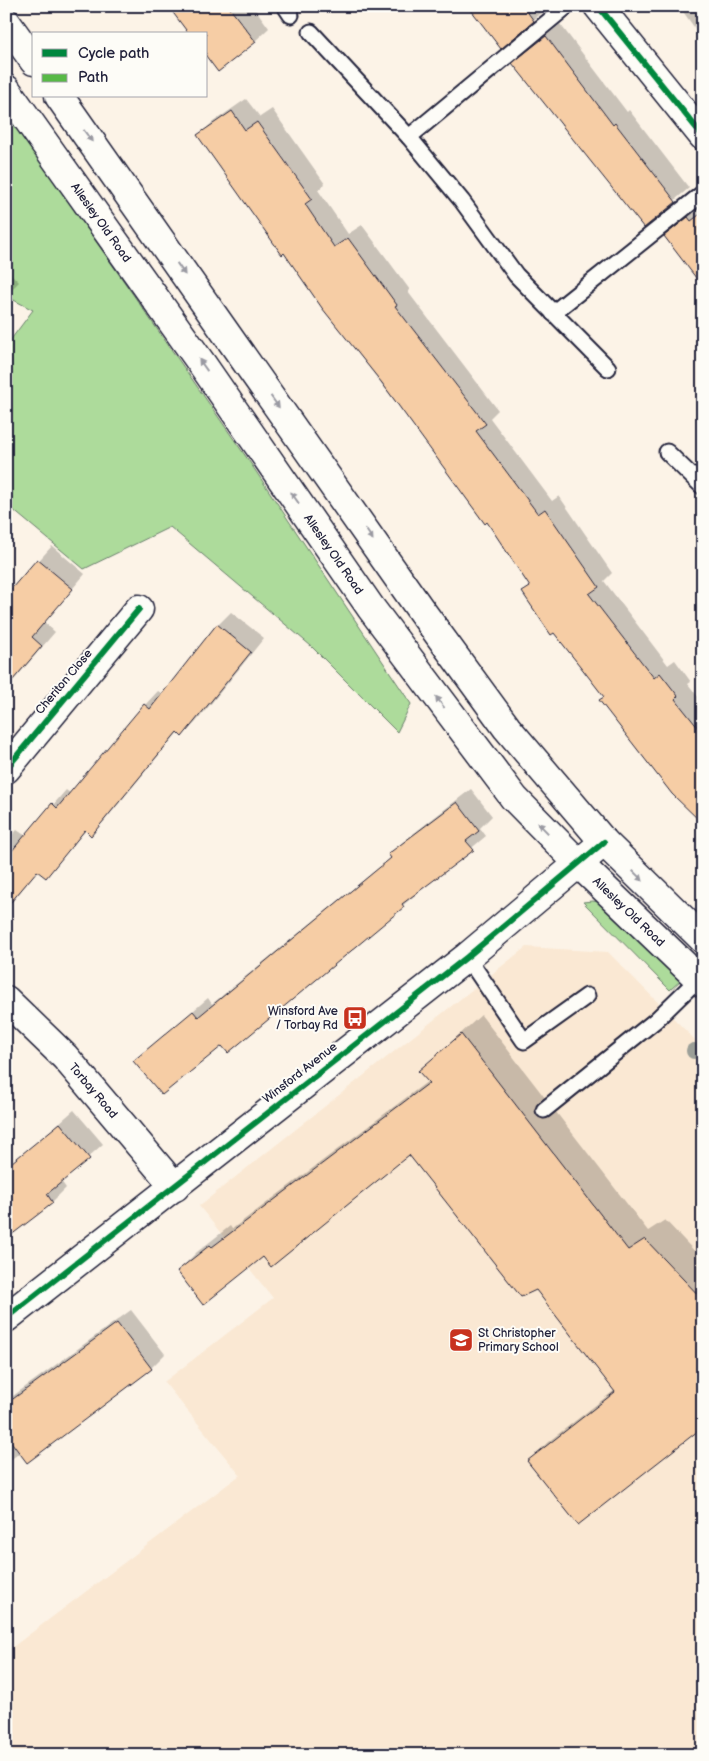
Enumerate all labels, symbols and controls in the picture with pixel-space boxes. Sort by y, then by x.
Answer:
legend [32,32,208,98]
text: Cycle path [78,44,149,63]
text: Path [78,68,108,87]
one-way arrow [82,129,93,142]
street label: Allesley Old Road [68,180,135,265]
one-way arrow [176,262,186,276]
one-way arrow [198,358,208,372]
one-way arrow [270,395,280,408]
one-way arrow [290,492,300,505]
street label: Allesley Old Road [301,511,367,597]
one-way arrow [364,527,374,541]
street label: Cheriton Close [32,646,96,718]
one-way arrow [435,695,445,709]
one-way arrow [537,822,549,834]
one-way arrow [632,870,644,882]
street label: Allesley Old Road [590,874,668,950]
place label: Winsford Ave / Torbay Rd [268,1004,338,1033]
bus stop icon: Winsford Ave / Torbay Rd [342,1005,368,1031]
street label: Winsford Avenue [260,1039,340,1107]
street label: Torbay Road [66,1060,121,1121]
place label: St Christopher Primary School [478,1326,559,1355]
school or university icon: St Christopher Primary School [448,1327,474,1353]

